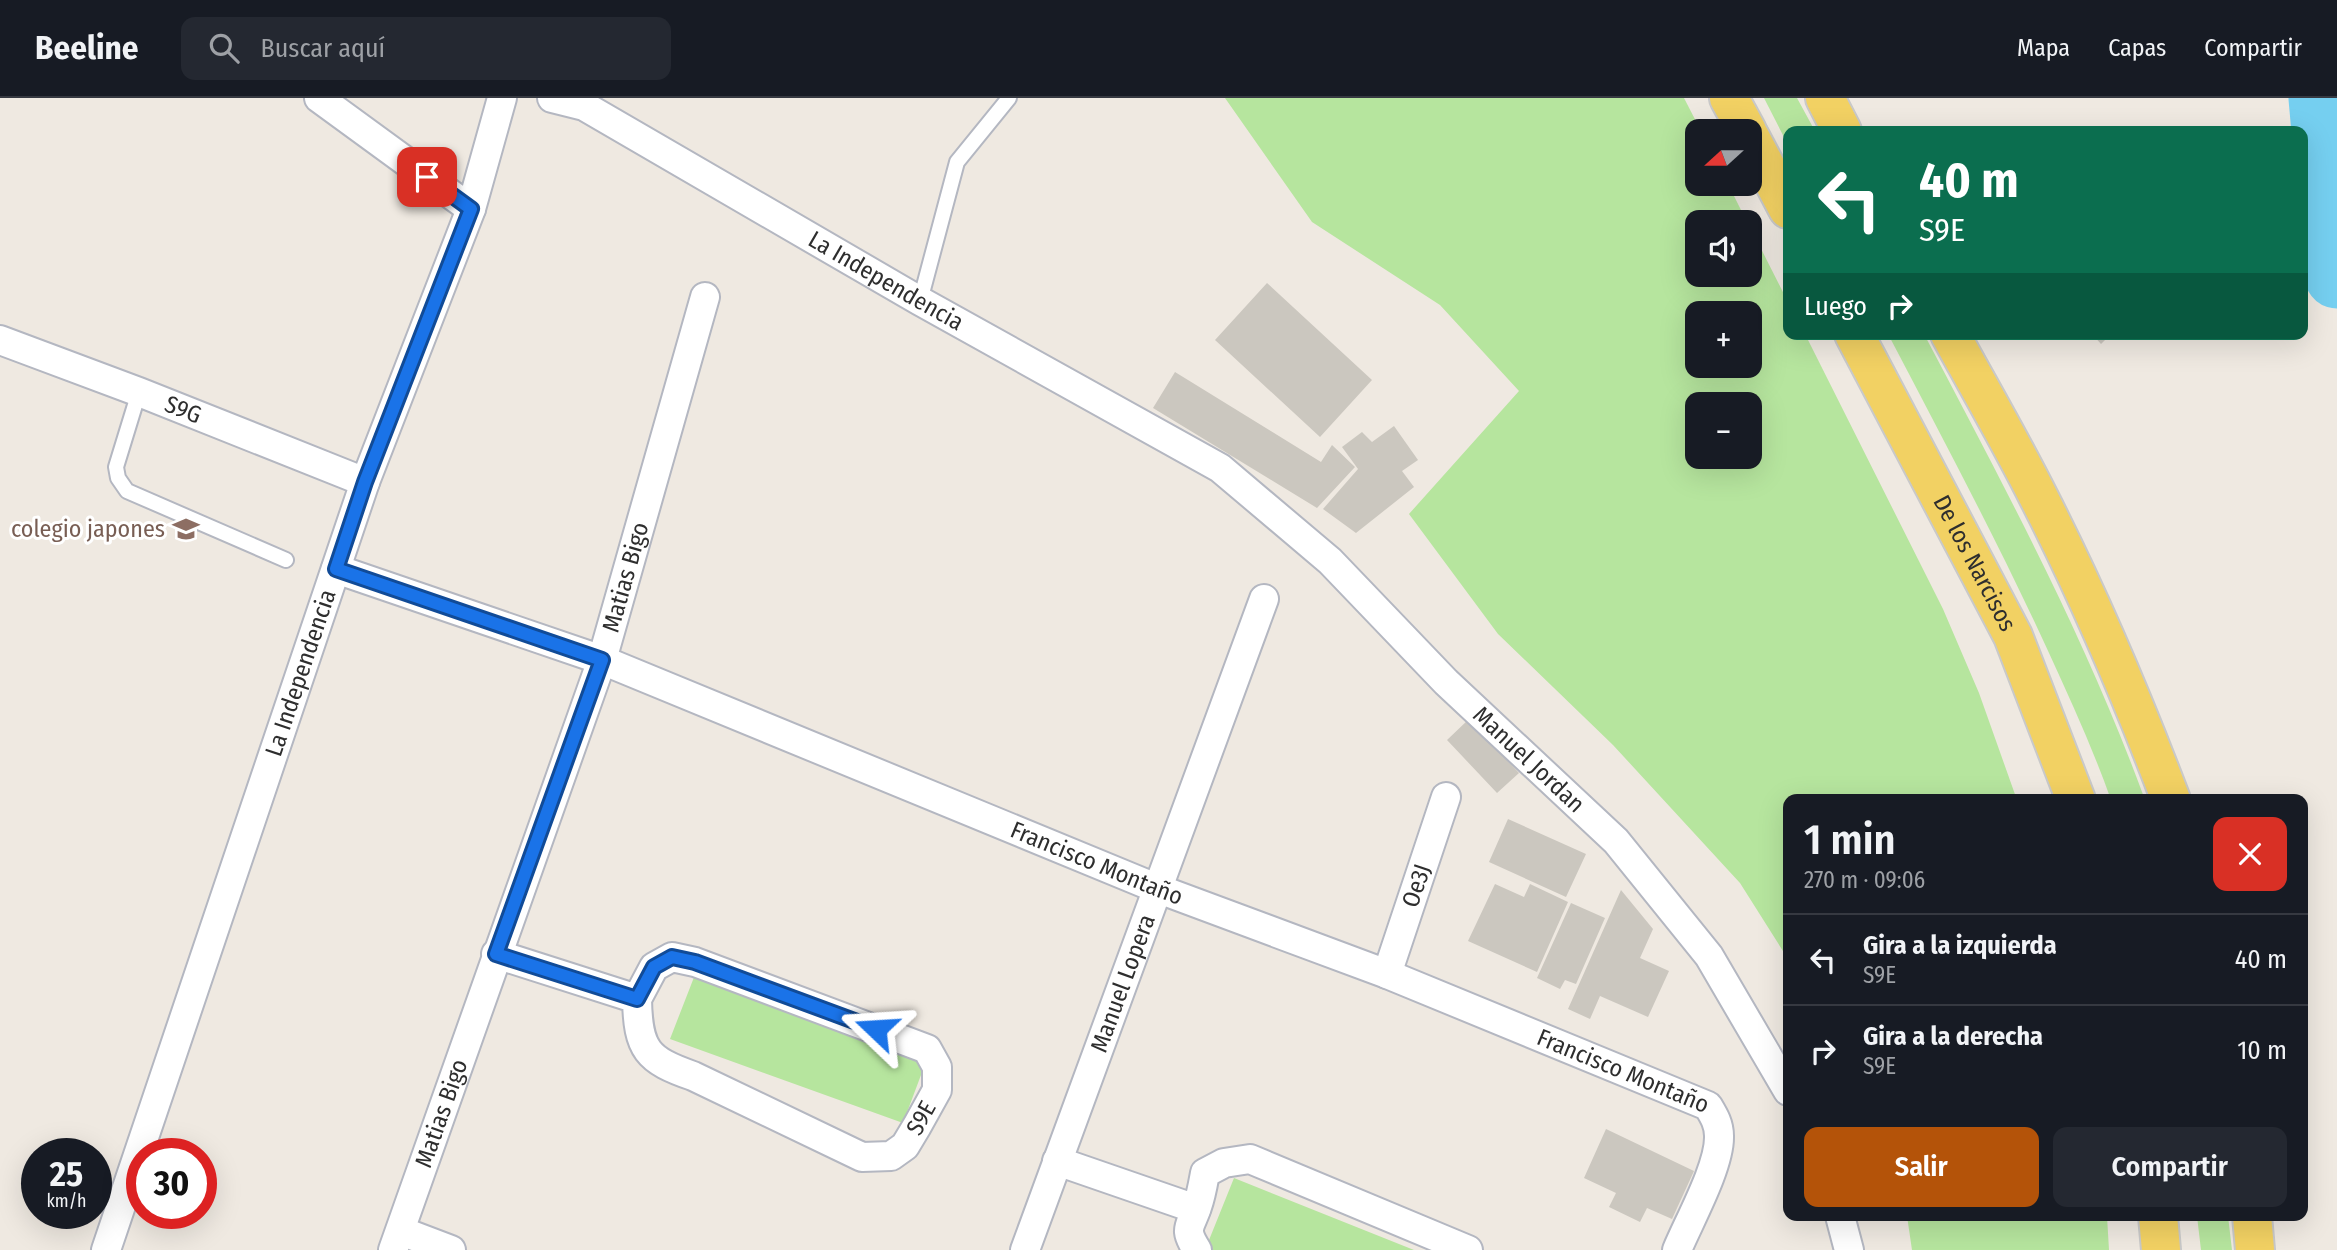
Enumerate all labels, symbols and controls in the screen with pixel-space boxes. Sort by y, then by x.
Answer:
search box [181,17,671,80]
text: Beeline [35,28,139,68]
icon: search [205,29,243,67]
text: Buscar aquí [261,33,385,64]
text: Mapa [2017,34,2070,62]
text: Capas [2108,34,2166,62]
text: Compartir [2204,34,2302,62]
north arrow [1685,119,1762,196]
map controls [1685,119,1762,469]
pin [397,147,457,207]
text: 40 m [1919,151,2019,210]
icon: left [1804,154,1895,245]
icon: arrive [408,158,446,196]
button: sound [1685,210,1762,287]
text: S9E [1919,211,1965,249]
street label: La Independencia [803,225,968,336]
icon: right [1881,287,1919,325]
text: Luego [1804,291,1867,322]
button: + [1685,301,1762,378]
street label: S9G [161,390,206,429]
button: − [1685,392,1762,469]
street label: De los Narcisos [1927,490,2022,636]
school or university icon: colegio japones [171,514,201,544]
place label: colegio japones [11,515,165,543]
street label: Matias Bigo [597,519,654,635]
street label: La Independencia [259,586,342,760]
street label: Manuel Jordan [1467,701,1590,818]
text: 1 min [1804,815,1895,865]
street label: Francisco Montaño [1006,816,1187,911]
button: close [2213,817,2287,891]
street label: Oe3J [1396,861,1437,911]
text: 270 m · 09:06 [1804,866,1925,894]
street label: Manuel Lopera [1085,911,1161,1056]
text: Gira a la izquierda [1863,930,2057,961]
icon: left [1804,941,1842,979]
text: 40 m [2235,944,2287,975]
text: S9E [1863,961,1896,989]
position arrow [839,992,913,1066]
text: Gira a la derecha [1863,1021,2043,1052]
street label: Francisco Montaño [1533,1023,1713,1119]
icon: right [1804,1032,1842,1070]
text: 10 m [2237,1035,2287,1066]
text: S9E [1863,1052,1896,1080]
street label: Matias Bigo [409,1055,473,1171]
street label: S9E [900,1096,942,1140]
button: Salir [1804,1127,2039,1207]
button: Compartir [2053,1127,2287,1207]
speed limit sign: 30 [126,1138,217,1229]
text: 25 [50,1153,83,1195]
text: km/h [46,1190,87,1212]

